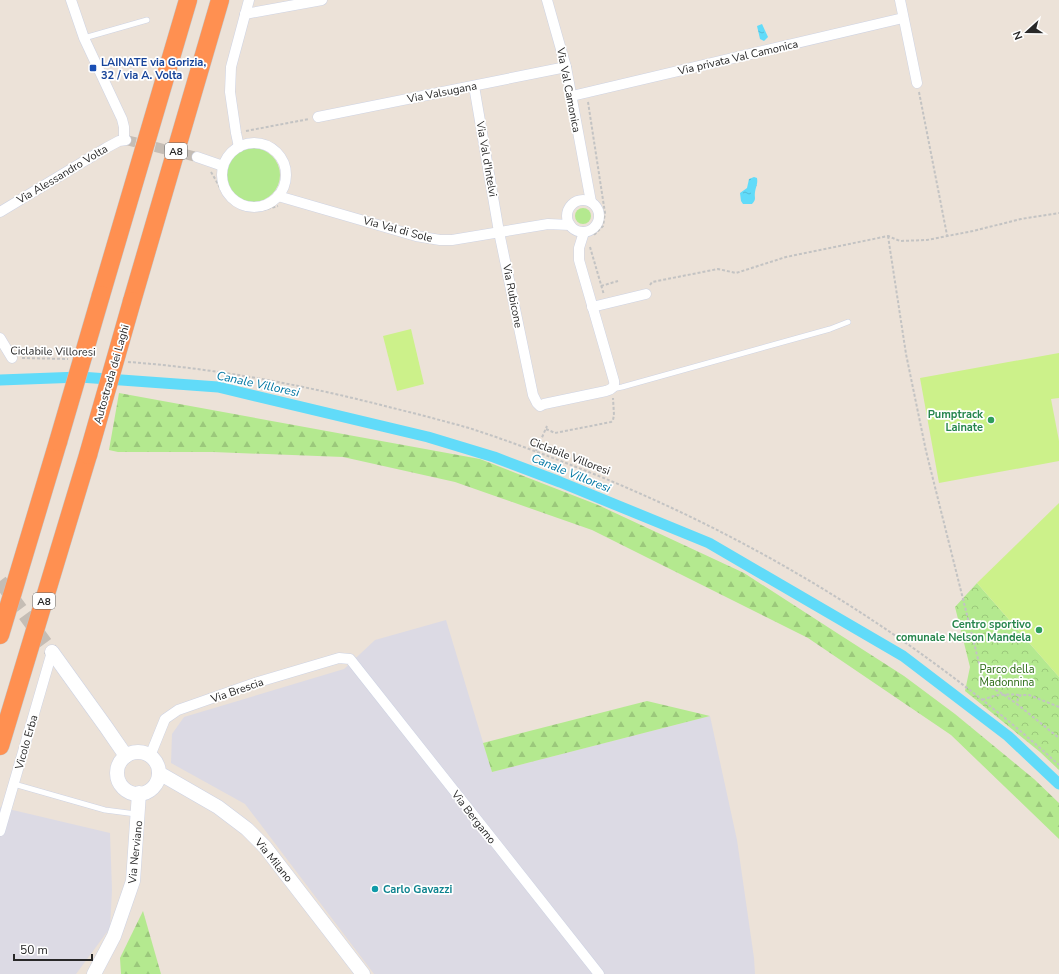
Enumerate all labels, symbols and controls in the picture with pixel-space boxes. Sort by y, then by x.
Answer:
north arrow [1007,12,1047,52]
text: N [1010,29,1027,42]
street label: Via privata Val Camonica [676,36,800,79]
street label: Via Val Camonica [553,46,584,134]
place label: LAINATE via Gorizia, 32 / via A. Volta [101,55,206,83]
marker: LAINATE via Gorizia, 32 / via A. Volta [88,63,98,73]
street label: Via Valsugana [405,78,478,107]
street label: Via Val d'Intelvi [472,119,501,198]
street label: Via Alessandro Volta [13,141,111,208]
road number: A8 [165,143,187,159]
street label: Via Val di Sole [360,213,434,246]
street label: Via Rubicone [499,262,526,329]
street label: Autostrada dei Laghi [90,323,133,426]
street label: Ciclabile Villoresi [10,343,96,360]
water label: Canale Villoresi [215,367,301,401]
place label: Pumptrack Lainate [928,407,984,435]
marker: Pumptrack Lainate [986,415,996,425]
street label: Ciclabile Villoresi [527,434,612,479]
water label: Canale Villoresi [529,450,613,496]
road number: A8 [33,593,55,609]
place label: Centro sportivo comunale Nelson Mandela [896,617,1031,645]
marker: Centro sportivo comunale Nelson Mandela [1034,625,1044,635]
park label: Parco della Madonnina [980,662,1035,690]
street label: Via Brescia [208,674,266,707]
street label: Vicolo Erba [11,713,41,772]
street label: Via Bergamo [447,787,499,847]
street label: Via Nerviano [125,820,146,885]
street label: Via Milano [251,835,296,885]
place label: Carlo Gavazzi [383,882,453,897]
marker: Carlo Gavazzi [370,884,380,894]
scale bar [14,936,92,962]
text: 50 m [20,942,48,958]

